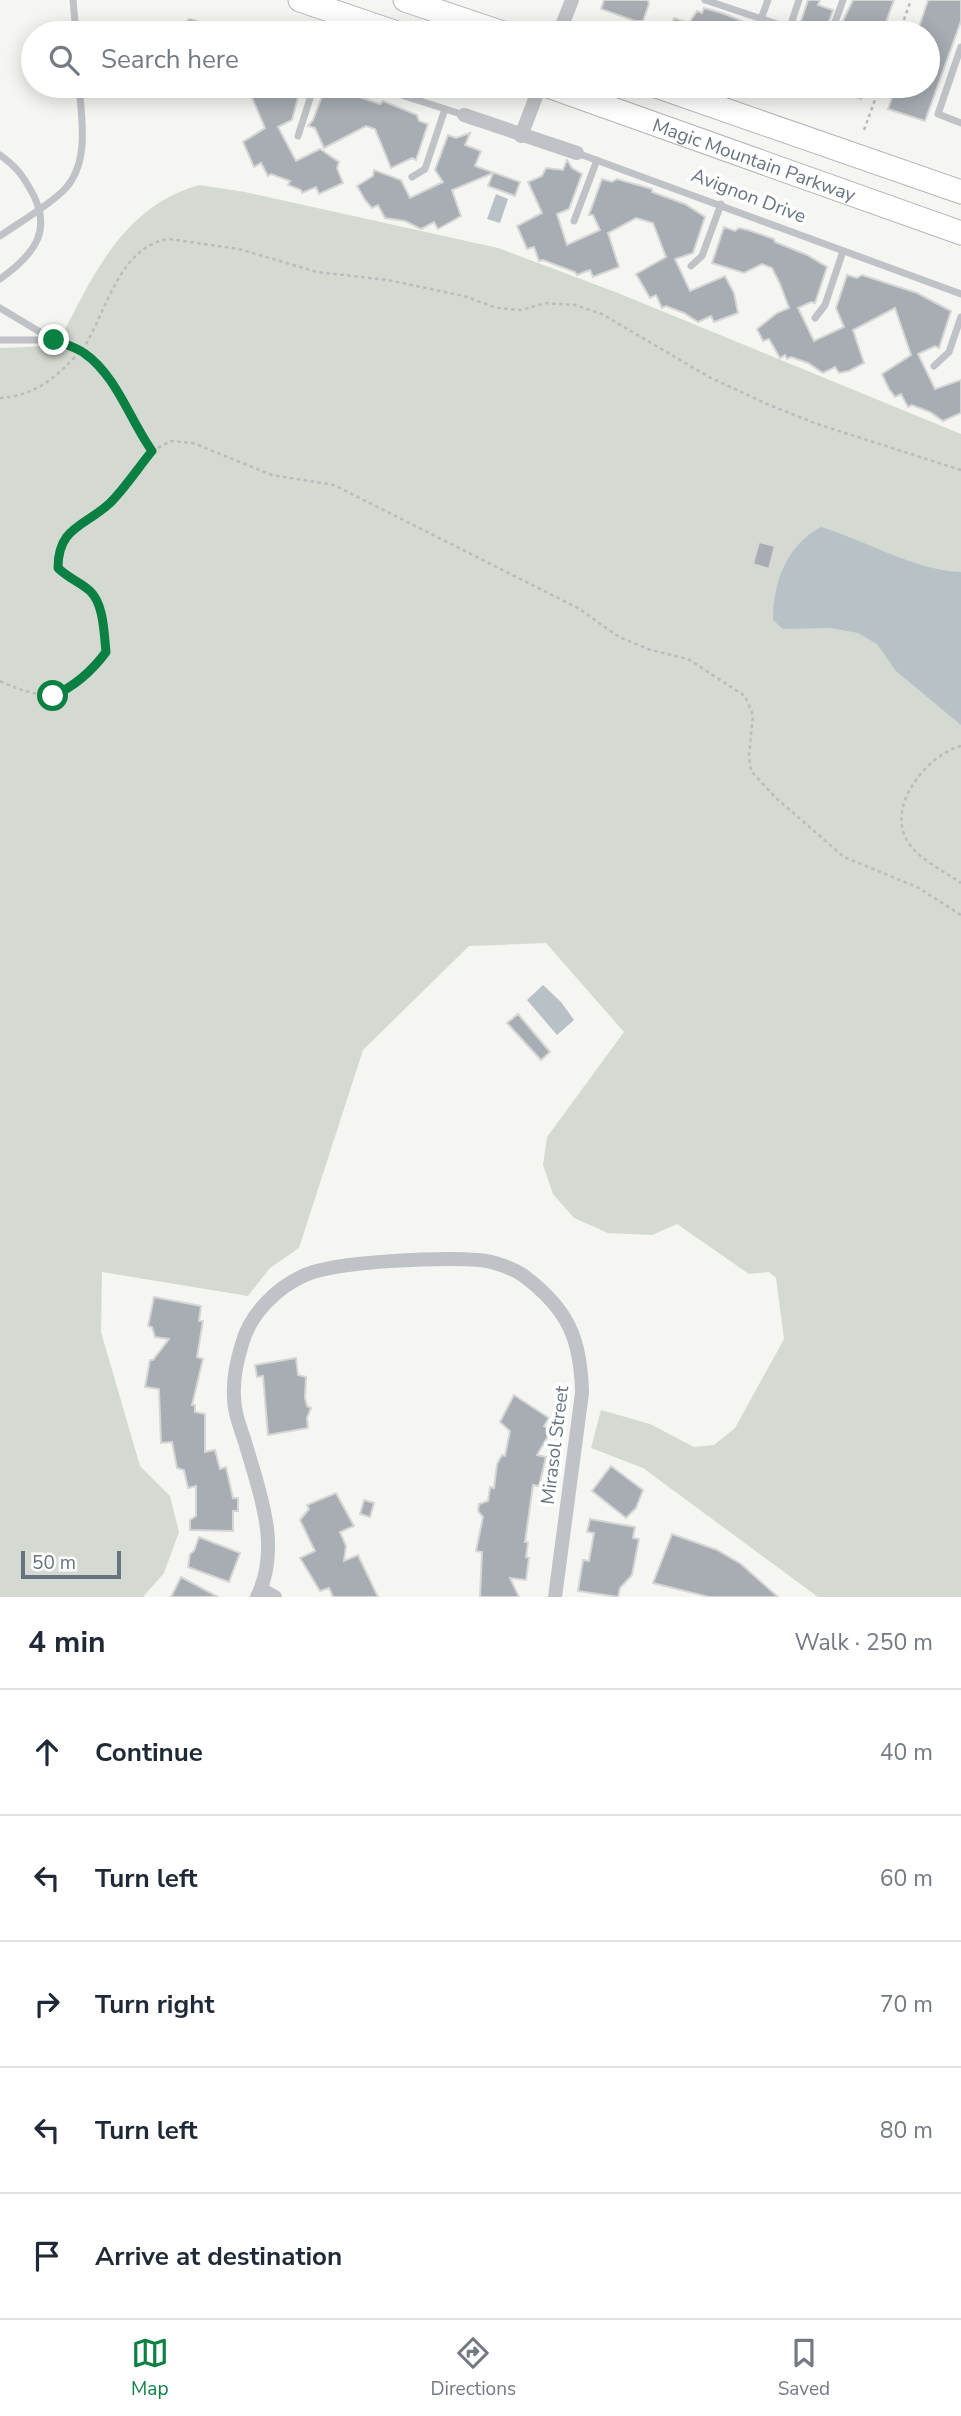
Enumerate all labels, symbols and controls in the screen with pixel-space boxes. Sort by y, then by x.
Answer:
search box [21,21,940,98]
icon: search [45,41,83,79]
text: Search here [101,42,239,77]
street label: Magic Mountain Parkway [649,112,859,209]
street label: Avignon Drive [688,162,810,230]
route end [38,324,69,355]
route start [37,680,68,711]
street label: Mirasol Street [535,1384,575,1506]
scale bar [21,1548,121,1580]
text: 50 m [32,1550,76,1576]
text: 4 min [28,1622,106,1663]
text: Walk · 250 m [794,1627,933,1658]
icon: ahead [28,1733,66,1771]
text: Continue [95,1735,203,1770]
text: 40 m [880,1737,933,1768]
icon: left [28,1859,66,1897]
text: Turn left [95,1861,198,1896]
text: 60 m [880,1863,933,1894]
icon: right [28,1985,66,2023]
text: Turn right [95,1987,214,2022]
text: 70 m [880,1989,933,2020]
icon: left [28,2111,66,2149]
text: Turn left [95,2113,198,2148]
text: 80 m [880,2115,933,2146]
icon: arrive [28,2237,66,2275]
text: Arrive at destination [95,2239,342,2274]
tab: Map [131,2334,169,2402]
tab: Directions [430,2334,516,2402]
tab: Saved [778,2334,830,2402]

